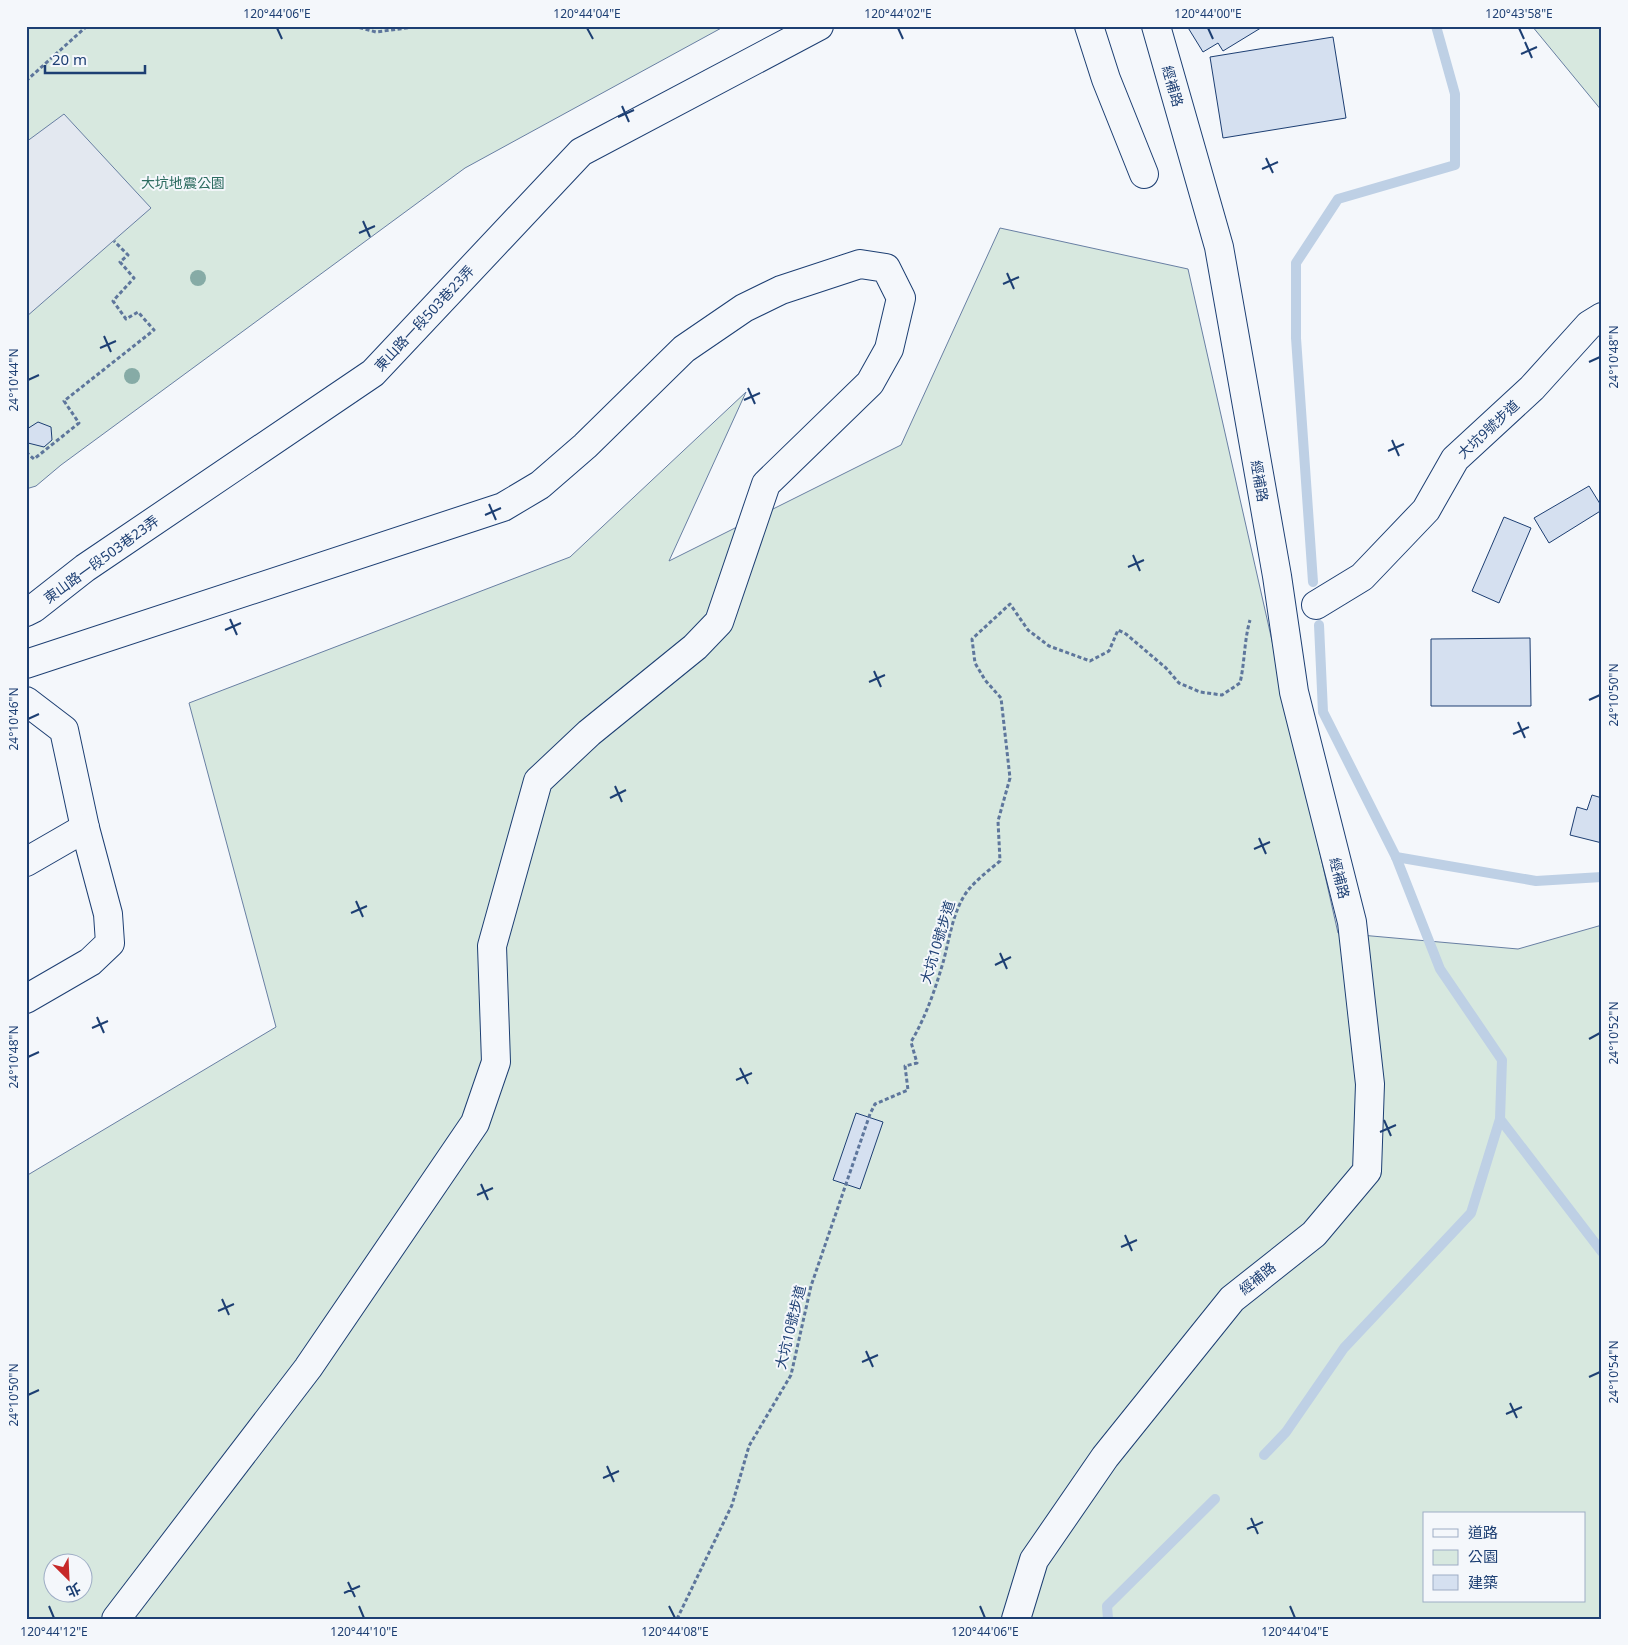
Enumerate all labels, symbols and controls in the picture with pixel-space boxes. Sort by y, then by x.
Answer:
text: 120°44'06"E [243,5,311,22]
text: 120°44'04"E [553,5,621,22]
text: 120°44'02"E [864,5,932,22]
text: 120°44'00"E [1174,5,1242,22]
text: 120°43'58"E [1485,5,1553,22]
scale bar [45,42,145,74]
text: 20 m [52,49,87,69]
street label: 經補路 [1158,63,1188,109]
park label: 大坑地震公園 [141,173,225,192]
street label: 東山路一段503巷23弄 [370,261,478,375]
text: 24°10'48"N [1605,325,1622,389]
text: 24°10'44"N [5,348,22,412]
street label: 大坑9號步道 [1453,395,1523,463]
street label: 經補路 [1247,459,1273,503]
street label: 東山路一段503巷23弄 [40,511,162,607]
text: 24°10'50"N [1605,663,1622,727]
text: 24°10'46"N [5,687,22,751]
street label: 經補路 [1326,855,1354,901]
street label: 大坑10號步道 [915,898,959,986]
text: 24°10'52"N [1605,1001,1622,1065]
text: 24°10'48"N [5,1025,22,1089]
street label: 經補路 [1235,1257,1279,1299]
street label: 大坑10號步道 [770,1283,810,1371]
text: 24°10'54"N [1605,1340,1622,1404]
text: 24°10'50"N [5,1363,22,1427]
legend [1423,1512,1586,1602]
text: 道路 [1468,1522,1498,1542]
text: 公園 [1468,1546,1498,1566]
north arrow [42,1552,92,1602]
text: 建築 [1468,1572,1498,1592]
text: 北 [63,1579,84,1602]
text: 120°44'12"E [20,1623,88,1640]
text: 120°44'10"E [330,1623,398,1640]
text: 120°44'08"E [641,1623,709,1640]
text: 120°44'06"E [951,1623,1019,1640]
text: 120°44'04"E [1261,1623,1329,1640]

